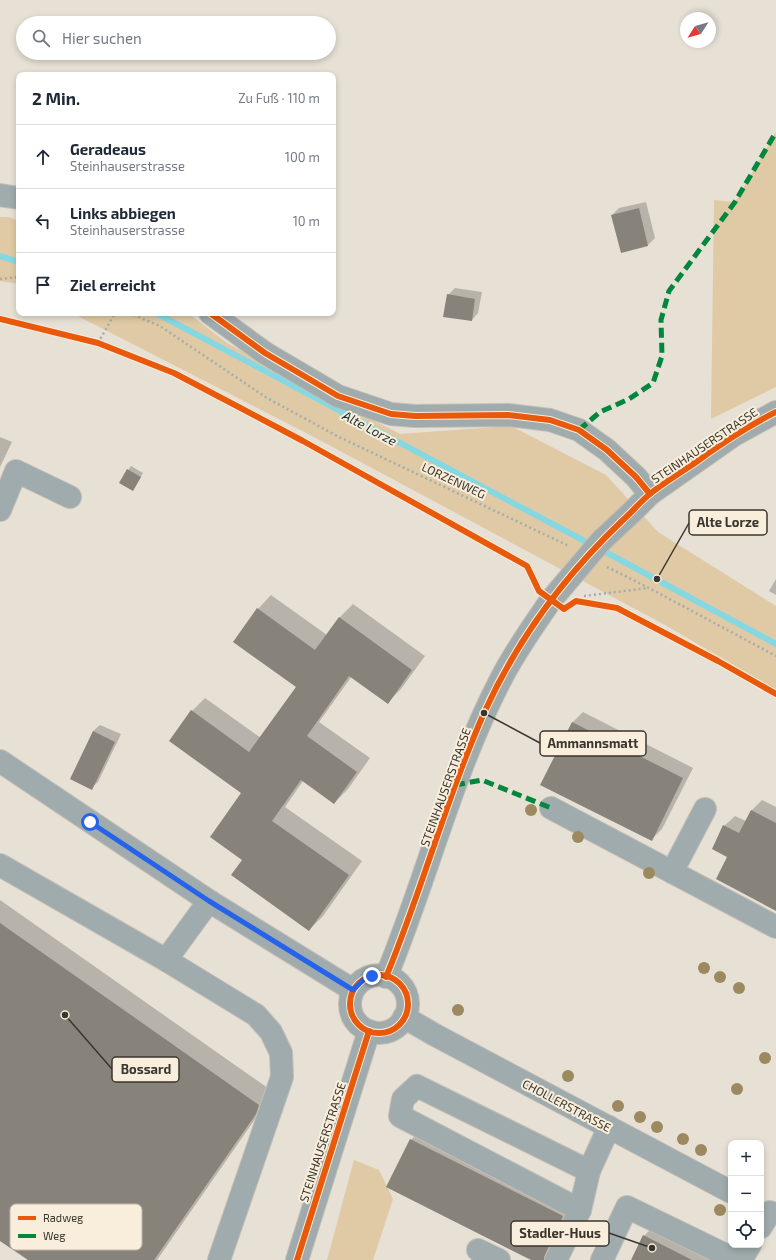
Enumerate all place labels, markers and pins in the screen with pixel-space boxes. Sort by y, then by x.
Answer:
callout: Alte Lorze [689,510,767,535]
callout: Ammannsmatt [540,731,646,756]
callout: Bossard [112,1057,179,1082]
callout: Stadler-Huus [511,1221,609,1246]

